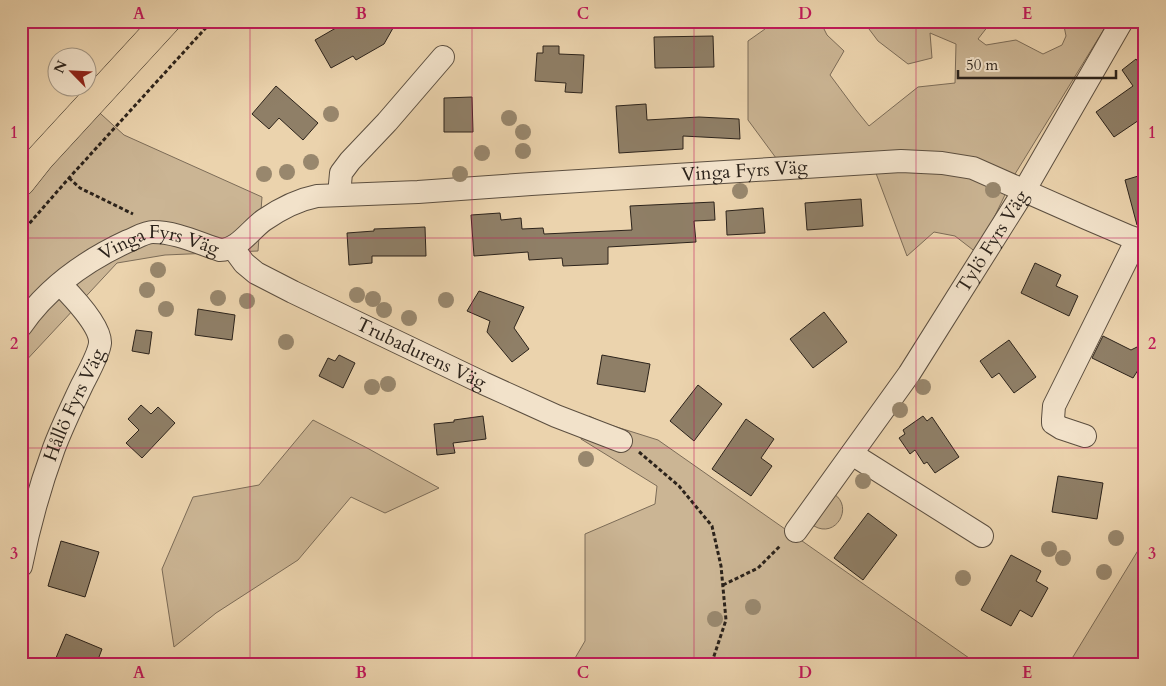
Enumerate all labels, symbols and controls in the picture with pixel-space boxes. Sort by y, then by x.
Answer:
text: A [133,3,145,25]
text: B [355,3,367,25]
text: C [577,3,589,25]
text: D [798,3,812,25]
text: E [1022,3,1032,25]
north arrow [48,48,98,98]
scale bar [958,48,1116,80]
text: 50 m [966,55,998,75]
text: N [49,57,72,76]
text: 1 [10,122,18,144]
text: 1 [1148,122,1156,144]
street label: Vinga Fyrs Väg [681,154,809,188]
street label: Tylö Fyrs Väg [950,185,1034,298]
street label: Vinga Fyrs Väg [94,219,223,267]
street label: Trubadurens Väg [352,311,491,396]
text: 2 [10,333,18,355]
text: 2 [1148,333,1156,355]
street label: Hållö Fyrs Väg [37,345,111,465]
text: 3 [10,543,18,565]
text: 3 [1148,543,1156,565]
text: A [133,662,145,684]
text: B [355,662,367,684]
text: C [577,662,589,684]
text: D [798,662,812,684]
text: E [1022,662,1032,684]

